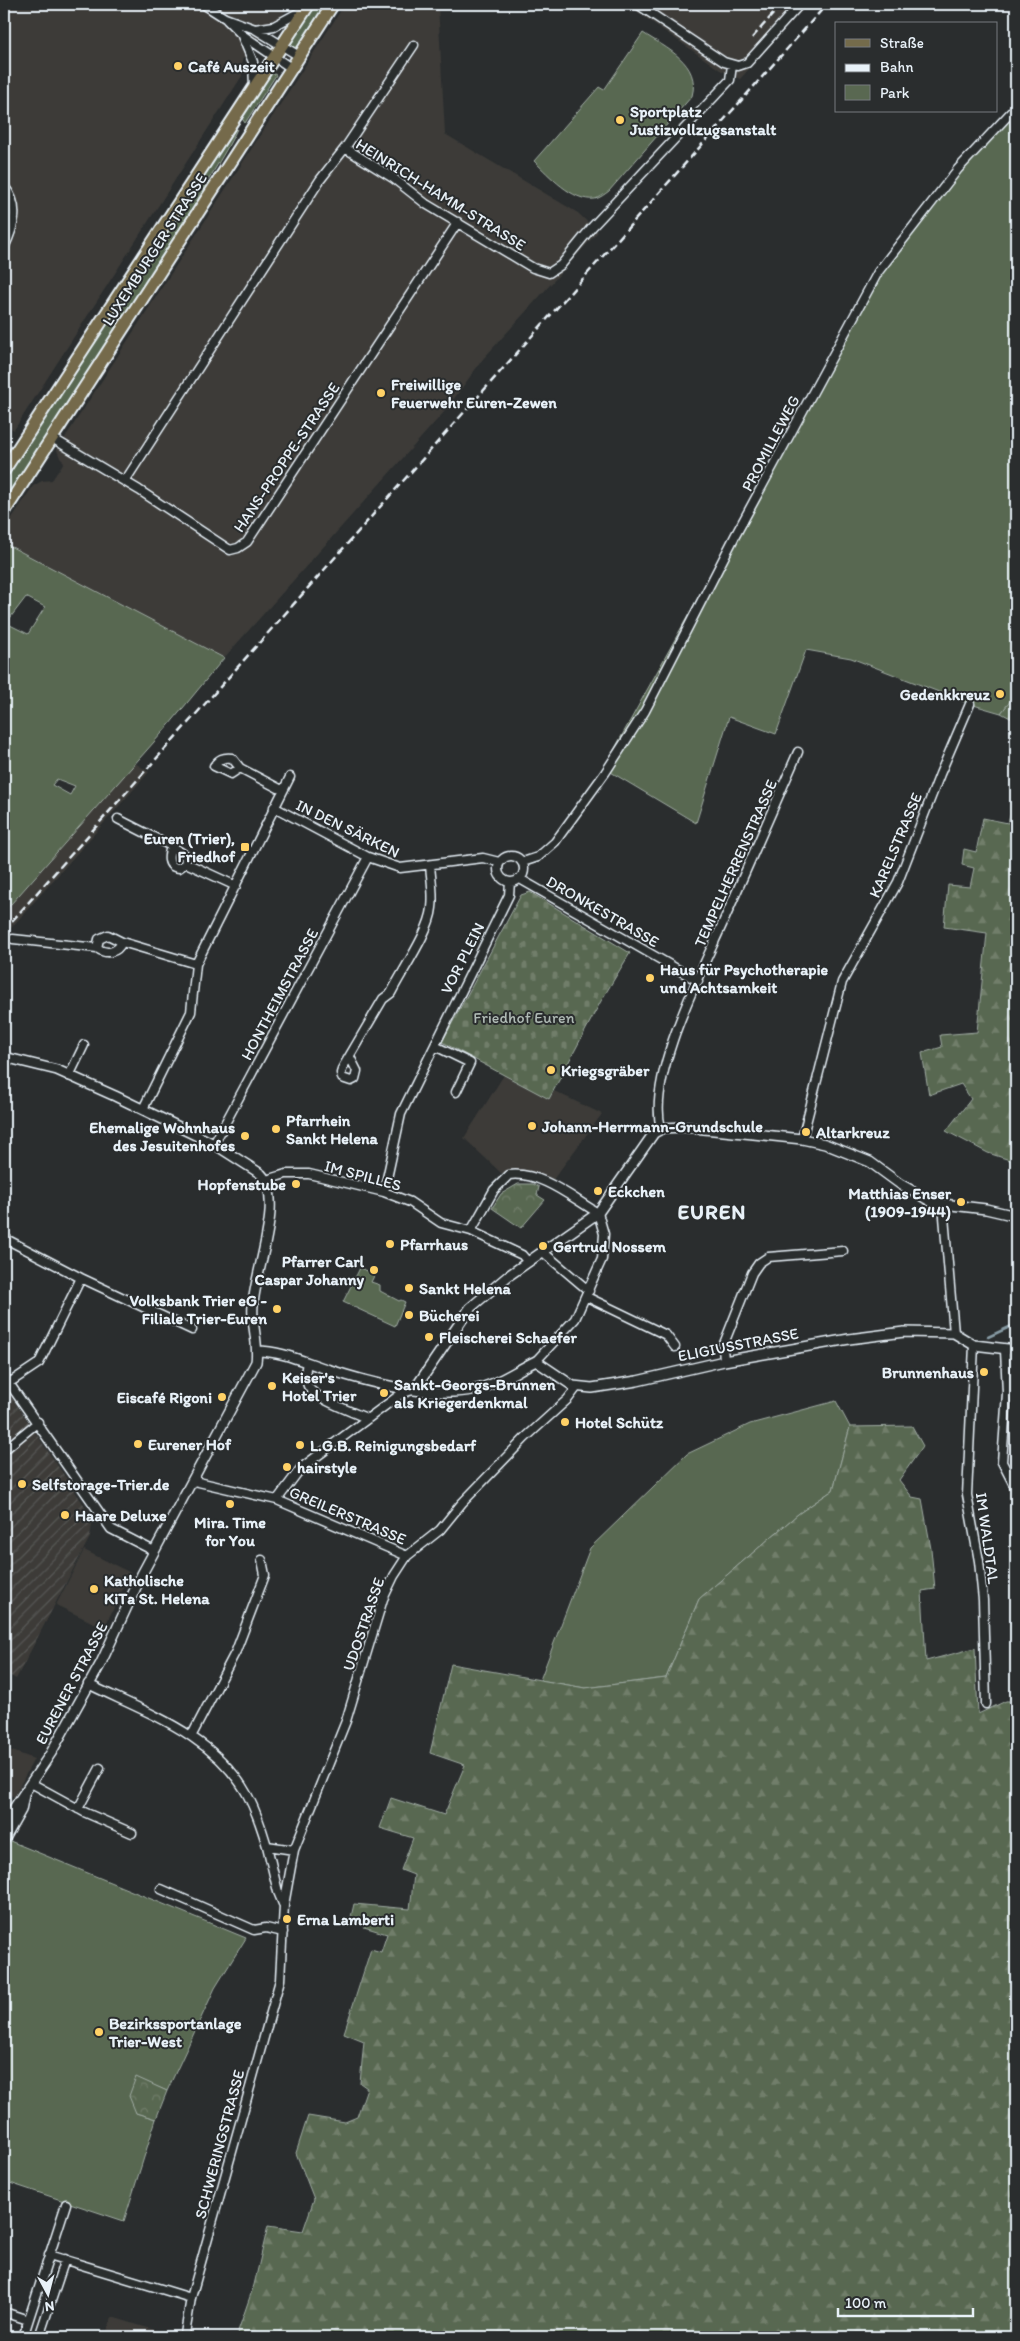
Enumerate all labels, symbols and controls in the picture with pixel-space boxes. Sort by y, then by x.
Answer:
legend [835,22,998,112]
text: Straße [880,34,924,52]
place label: Café Auszeit [188,57,275,76]
text: Bahn [880,58,914,76]
marker: Café Auszeit [172,60,184,72]
text: Park [880,84,910,102]
place label: Sportplatz Justizvollzugsanstalt [629,102,776,140]
marker: Sportplatz Justizvollzugsanstalt [614,114,626,126]
street label: HEINRICH-HAMM-STRASSE [352,134,529,255]
street label: LUXEMBURGER STRASSE [98,169,211,329]
place label: Freiwillige Feuerwehr Euren-Zewen [391,375,557,412]
street label: HANS-PROPPE-STRASSE [229,379,344,536]
marker: Freiwillige Feuerwehr Euren-Zewen [375,387,387,399]
street label: PROMILLEWEG [737,392,804,494]
place label: Gedenkkreuz [900,685,991,704]
marker: Gedenkkreuz [994,688,1006,700]
street label: TEMPELHERRENSTRASSE [690,776,781,950]
street label: KARELSTRASSE [865,790,926,901]
street label: IN DEN SÄRKEN [293,795,403,862]
place label: Euren (Trier), Friedhof [144,829,236,866]
marker: Euren (Trier), Friedhof [239,841,251,853]
street label: DRONKESTRASSE [543,872,663,951]
street label: VOR PLEIN [436,919,489,997]
street label: HONTHEIMSTRASSE [237,925,322,1063]
place label: Haus für Psychotherapie und Achtsamkeit [659,960,828,997]
marker: Haus für Psychotherapie und Achtsamkeit [644,972,656,984]
park label: Friedhof Euren [473,1008,575,1027]
place label: Kriegsgräber [561,1061,650,1081]
marker: Kriegsgräber [545,1064,557,1076]
place label: Pfarrhein Sankt Helena [286,1111,379,1148]
place label: Johann-Herrmann-Grundschule [541,1117,763,1136]
place label: Ehemalige Wohnhaus des Jesuitenhofes [89,1118,235,1155]
marker: Johann-Herrmann-Grundschule [526,1120,538,1132]
marker: Pfarrhein Sankt Helena [270,1123,282,1135]
place label: Altarkreuz [815,1123,890,1142]
marker: Altarkreuz [800,1126,812,1138]
marker: Ehemalige Wohnhaus des Jesuitenhofes [239,1130,251,1142]
street label: IM SPILLES [322,1156,403,1195]
place label: Hopfenstube [198,1175,286,1195]
marker: Hopfenstube [290,1178,302,1190]
place label: Eckchen [608,1182,665,1201]
place label: Matthias Enser (1909-1944) [848,1184,952,1222]
marker: Eckchen [592,1185,604,1197]
marker: Matthias Enser (1909-1944) [955,1196,967,1208]
district label: EUREN [678,1199,746,1224]
place label: Pfarrhaus [400,1235,468,1254]
place label: Gertrud Nossem [553,1237,666,1256]
marker: Pfarrhaus [384,1238,396,1250]
marker: Gertrud Nossem [537,1240,549,1252]
place label: Pfarrer Carl Caspar Johanny [255,1252,364,1290]
marker: Pfarrer Carl Caspar Johanny [368,1264,380,1276]
place label: Sankt Helena [419,1279,512,1298]
marker: Sankt Helena [403,1282,415,1294]
place label: Volksbank Trier eG - Filiale Trier-Euren [129,1291,268,1328]
marker: Volksbank Trier eG - Filiale Trier-Euren [271,1303,283,1315]
place label: Bücherei [419,1306,480,1325]
marker: Bücherei [403,1309,415,1321]
street label: ELIGIUSSTRASSE [676,1323,800,1366]
place label: Fleischerei Schaefer [439,1328,577,1347]
marker: Fleischerei Schaefer [423,1331,435,1343]
place label: Brunnenhaus [882,1363,974,1382]
marker: Brunnenhaus [978,1366,990,1378]
place label: Keiser's Hotel Trier [282,1368,357,1405]
place label: Sankt-Georgs-Brunnen als Kriegerdenkmal [394,1375,557,1413]
marker: Keiser's Hotel Trier [266,1380,278,1392]
marker: Sankt-Georgs-Brunnen als Kriegerdenkmal [378,1387,390,1399]
place label: Eiscafé Rigoni [117,1388,212,1408]
marker: Eiscafé Rigoni [216,1391,228,1403]
place label: Hotel Schütz [575,1413,664,1432]
marker: Hotel Schütz [559,1416,571,1428]
place label: Eurener Hof [148,1435,232,1454]
place label: L.G.B. Reinigungsbedarf [310,1436,477,1456]
marker: Eurener Hof [132,1438,144,1450]
marker: L.G.B. Reinigungsbedarf [294,1439,306,1451]
place label: hairstyle [297,1458,357,1478]
marker: hairstyle [281,1461,293,1473]
place label: Selfstorage-Trier.de [32,1475,170,1495]
marker: Selfstorage-Trier.de [16,1478,28,1490]
street label: GREILERSTRASSE [286,1482,409,1549]
street label: IM WALDTAL [972,1491,1003,1585]
marker: Mira. Time for You [224,1498,236,1510]
place label: Haare Deluxe [75,1506,167,1525]
marker: Haare Deluxe [59,1509,71,1521]
place label: Mira. Time for You [194,1513,266,1550]
place label: Katholische KiTa St. Helena [104,1571,210,1608]
street label: UDOSTRASSE [339,1575,388,1673]
marker: Katholische KiTa St. Helena [88,1583,100,1595]
street label: EURENER STRASSE [31,1619,112,1748]
place label: Erna Lamberti [297,1910,394,1929]
marker: Erna Lamberti [281,1913,293,1925]
place label: Bezirkssportanlage Trier-West [108,2014,242,2051]
marker: Bezirkssportanlage Trier-West [93,2026,105,2038]
street label: SCHWERINGSTRASSE [190,2067,249,2221]
north arrow [22,2268,72,2318]
scale bar [838,2286,972,2318]
text: 100 m [845,2294,887,2312]
text: N [44,2297,55,2315]

